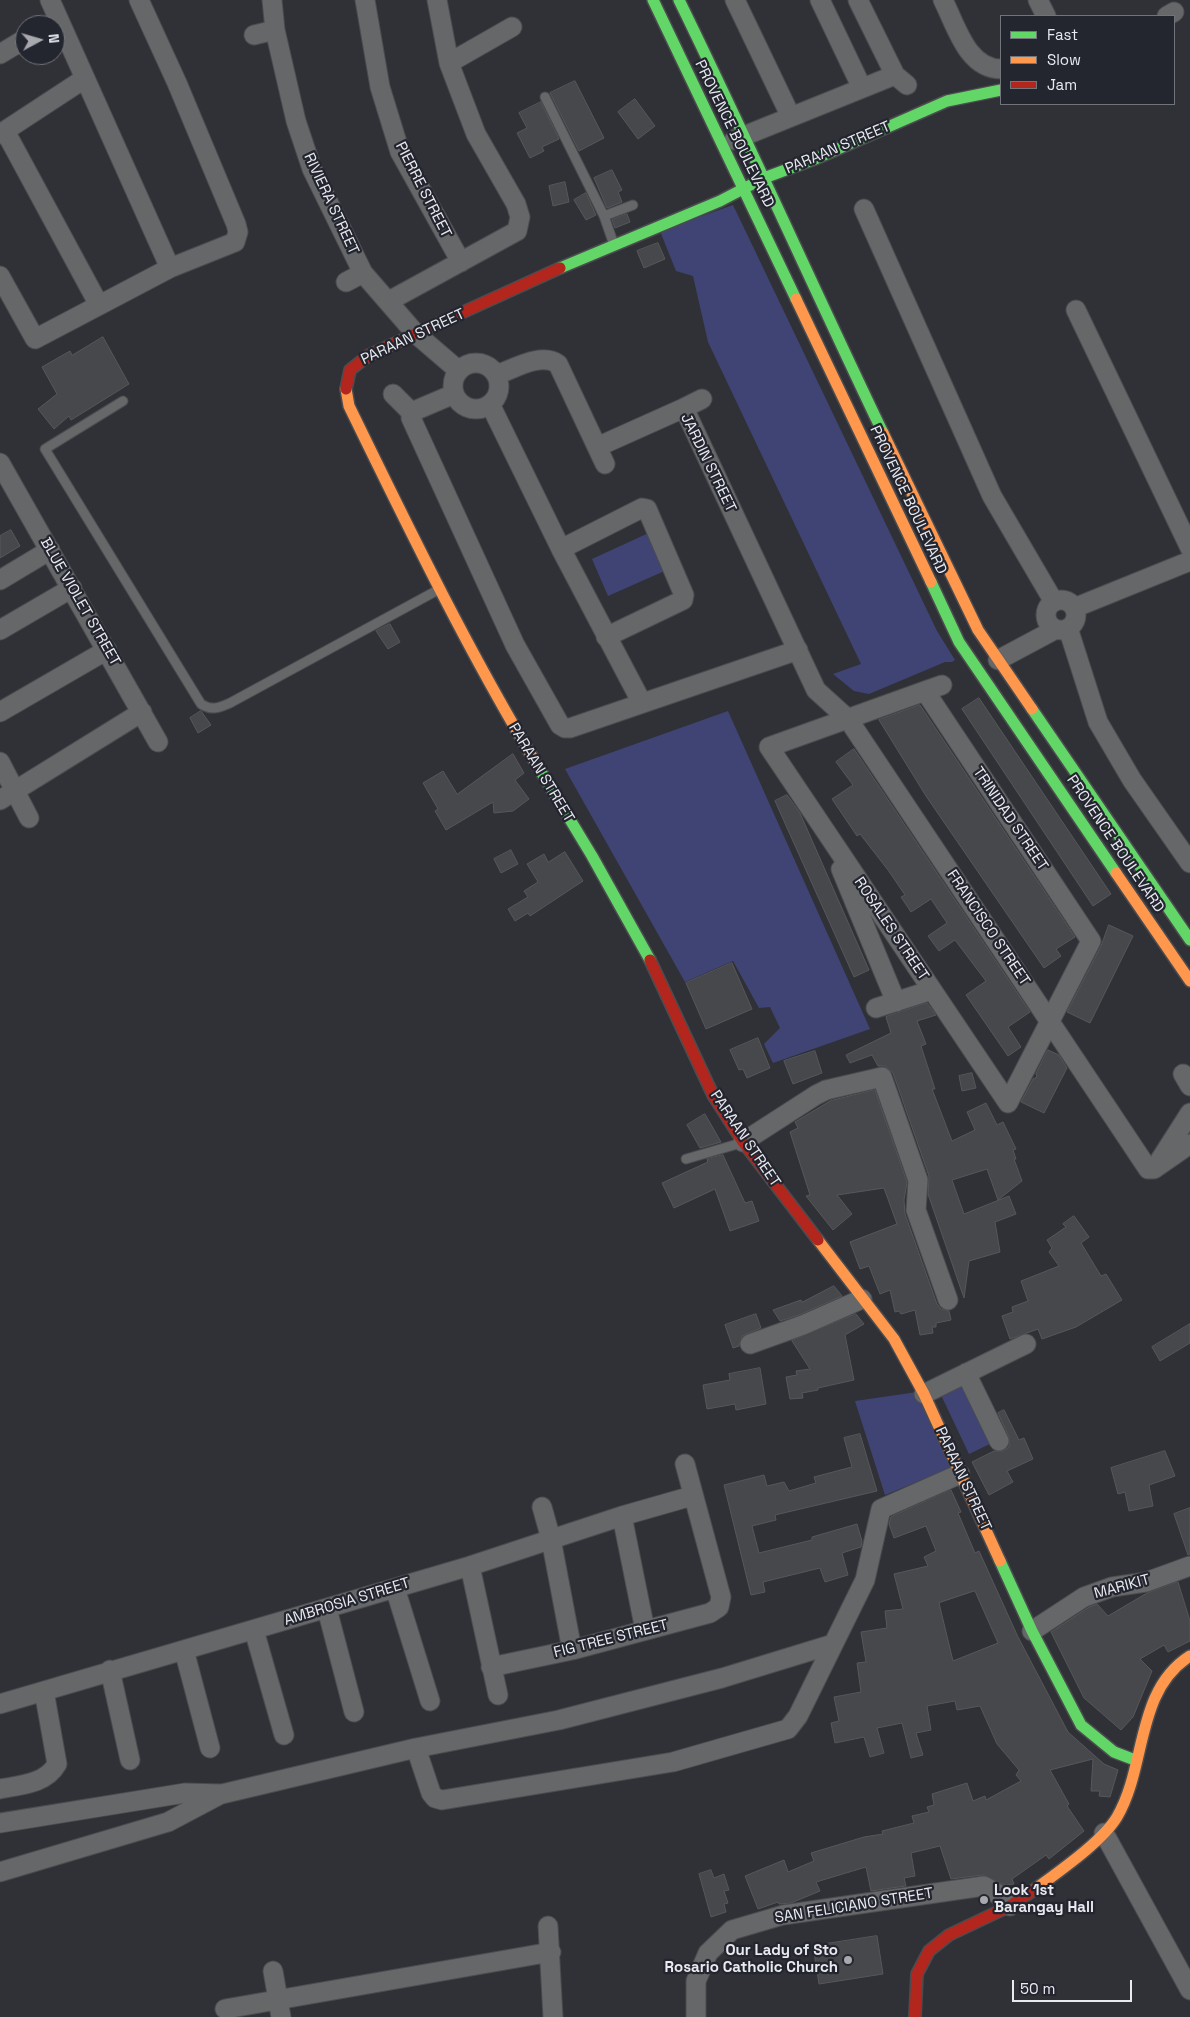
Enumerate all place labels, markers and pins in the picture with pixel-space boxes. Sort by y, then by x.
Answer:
place label: Look 1st Barangay Hall [994,1882,1094,1917]
marker: Look 1st Barangay Hall [978,1894,990,1906]
place label: Our Lady of Sto Rosario Catholic Church [665,1942,838,1977]
marker: Our Lady of Sto Rosario Catholic Church [842,1954,854,1966]

